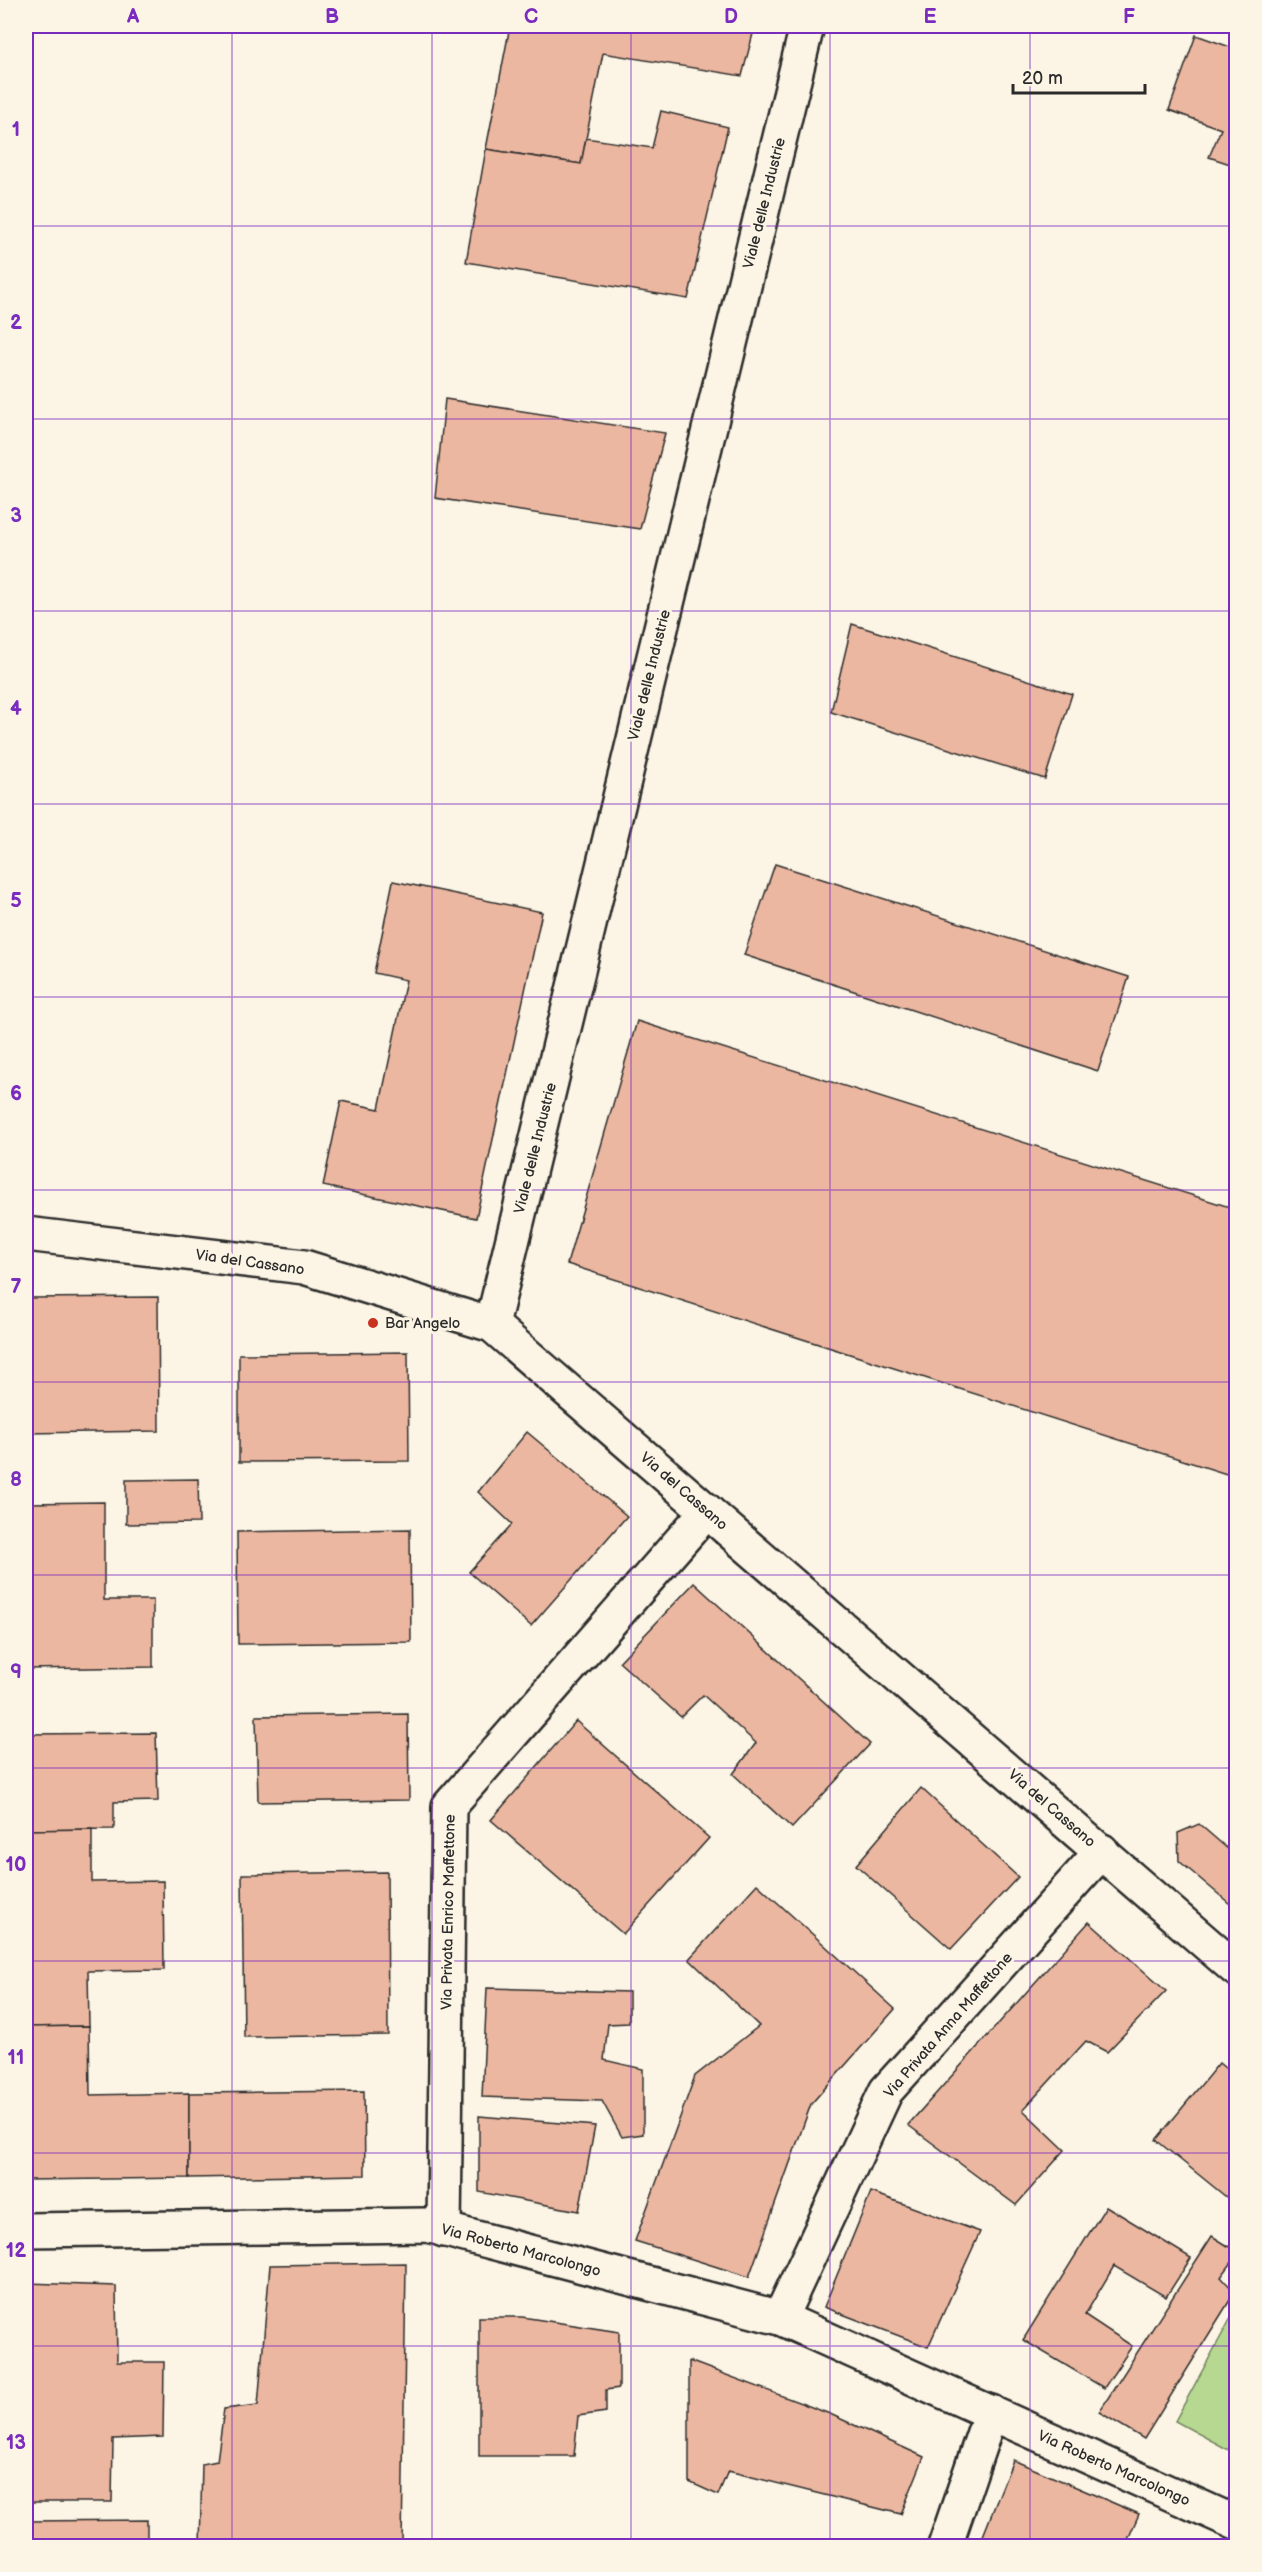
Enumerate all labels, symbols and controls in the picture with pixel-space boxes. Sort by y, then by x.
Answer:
text: A [126,5,140,29]
text: B [325,5,339,29]
text: C [524,5,538,29]
text: D [724,5,738,29]
text: E [924,5,937,29]
text: F [1123,5,1135,29]
scale bar [1013,57,1145,95]
text: 20 m [1022,68,1063,89]
text: 1 [12,118,20,142]
street label: Viale delle Industrie [739,136,790,271]
text: 2 [10,311,22,335]
text: 3 [10,504,22,528]
street label: Viale delle Industrie [624,608,675,743]
text: 4 [10,697,22,721]
text: 5 [10,889,22,913]
street label: Viale delle Industrie [510,1081,561,1216]
text: 6 [10,1082,22,1106]
street label: Via del Cassano [194,1245,306,1280]
text: 7 [10,1275,22,1299]
place label: Bar Angelo [385,1314,460,1333]
marker: Bar Angelo [366,1316,380,1330]
street label: Via del Cassano [636,1448,731,1535]
text: 8 [10,1468,22,1492]
text: 9 [10,1660,22,1684]
street label: Via del Cassano [1004,1765,1099,1852]
street label: Via Privata Enrico Maffettone [437,1814,460,2010]
text: 10 [6,1853,26,1877]
street label: Via Privata Anna Maffettone [880,1949,1017,2102]
text: 11 [8,2046,24,2070]
street label: Via Roberto Marcolongo [439,2220,603,2281]
text: 12 [6,2239,26,2263]
street label: Via Roberto Marcolongo [1035,2426,1193,2511]
text: 13 [6,2431,26,2455]

